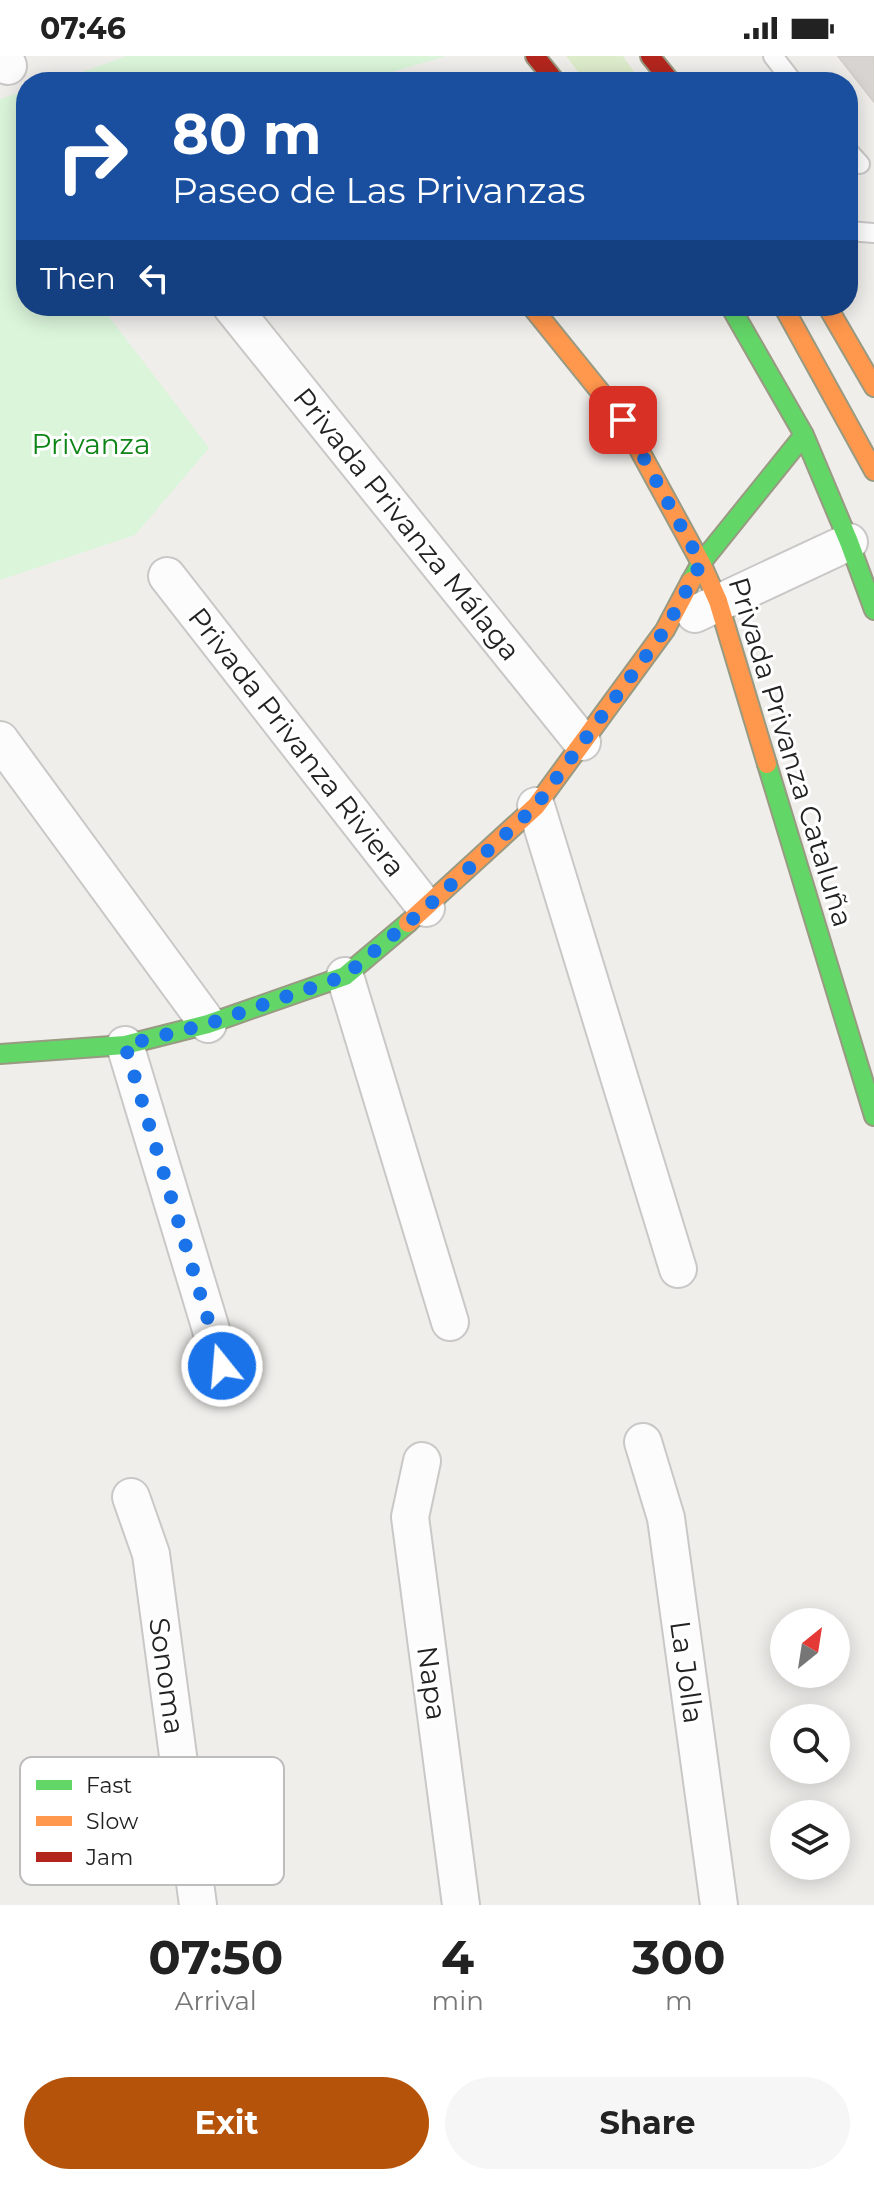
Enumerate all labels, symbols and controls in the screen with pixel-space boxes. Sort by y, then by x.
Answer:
text: 07:46 [40,10,126,47]
text: 80 m [172,100,322,168]
icon: right [40,104,144,208]
text: Paseo de Las Privanzas [172,168,585,212]
icon: left [132,256,176,300]
text: Then [40,260,116,297]
street label: Privada Privanza Málaga [286,381,528,667]
pin [589,386,657,454]
icon: arrive [601,398,645,442]
park label: Privanza [32,427,150,461]
street label: Privada Privanza Cataluña [722,573,860,931]
street label: Privada Privanza Riviera [181,601,413,883]
position arrow [180,1324,264,1408]
north arrow [770,1608,850,1688]
map controls [770,1608,850,1880]
street label: Sonoma [142,1615,192,1737]
street label: La Jolla [663,1618,711,1726]
street label: Napa [410,1644,454,1722]
button: search [770,1704,850,1784]
legend [20,1757,284,1885]
text: Fast [86,1772,132,1799]
button: layers [770,1800,850,1880]
text: Slow [86,1808,139,1835]
text: Jam [85,1844,133,1871]
text: 07:50 [148,1928,283,1986]
text: 4 [441,1928,474,1986]
text: 300 [632,1928,726,1986]
text: Arrival [175,1985,257,2017]
text: min [432,1985,484,2017]
text: m [665,1985,693,2017]
button: Exit [24,2077,429,2169]
button: Share [445,2077,850,2169]

